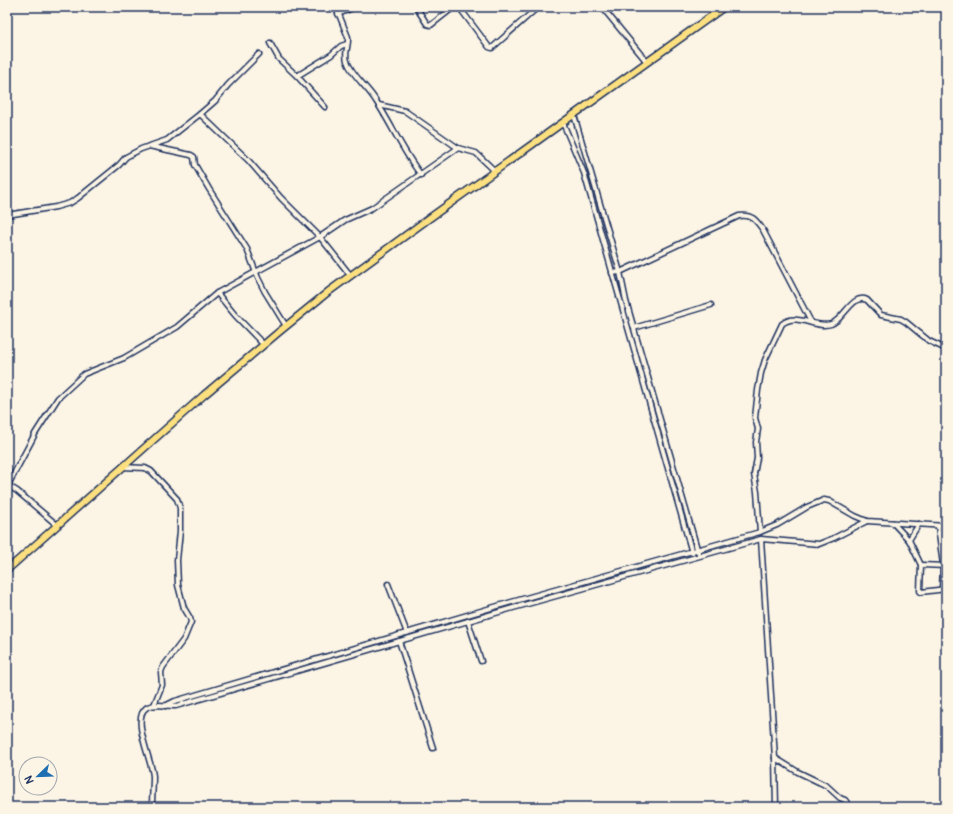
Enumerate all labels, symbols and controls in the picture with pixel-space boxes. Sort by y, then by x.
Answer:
north arrow [18,756,58,796]
text: N [22,773,37,786]

